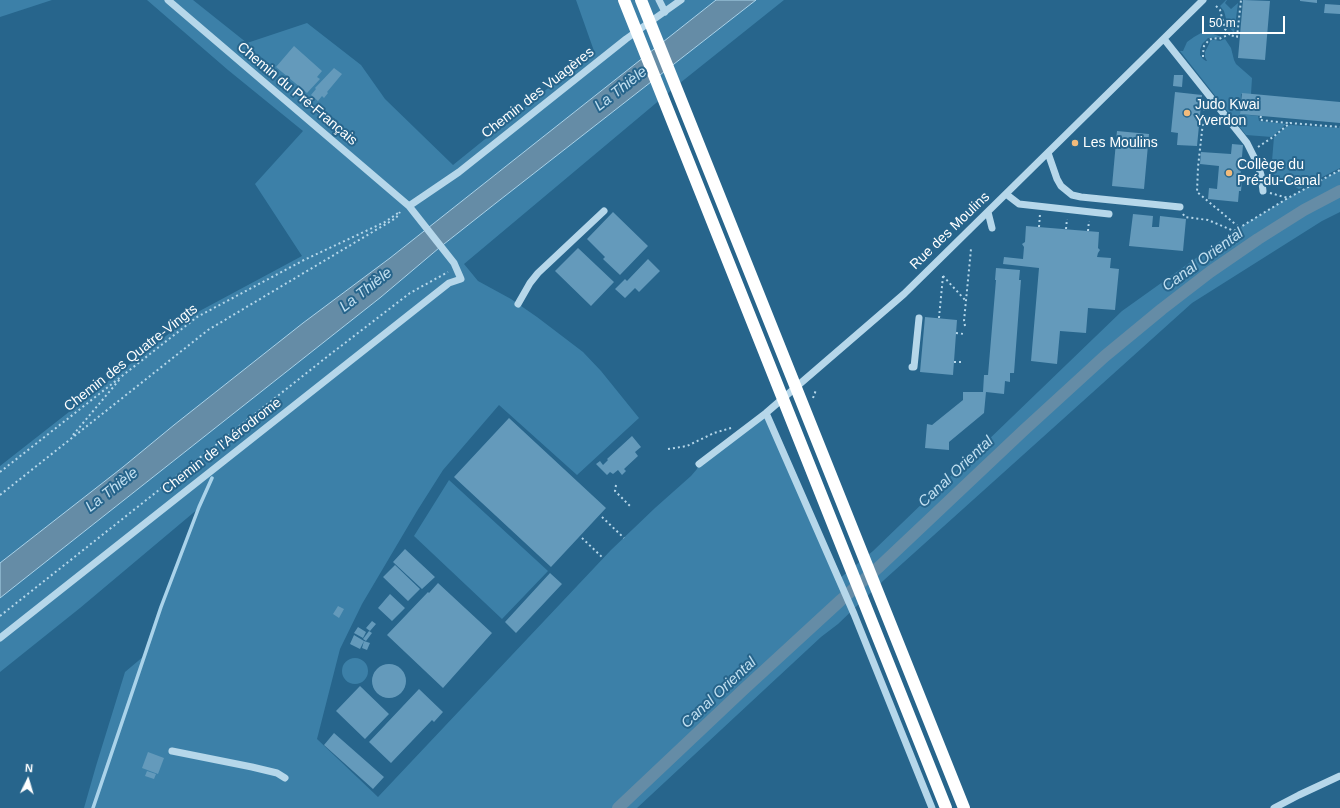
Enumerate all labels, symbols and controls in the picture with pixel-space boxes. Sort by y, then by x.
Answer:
scale bar [1204,8,1287,34]
text: 50 m [1209,16,1236,30]
street label: Chemin du Pré-Français [233,39,361,149]
street label: Chemin des Vuagères [478,44,598,142]
water label: La Thièle [591,63,651,115]
place label: Judo Kwai Yverdon [1195,97,1260,130]
marker: Judo Kwai Yverdon [1182,108,1192,118]
place label: Les Moulins [1083,135,1158,151]
marker: Les Moulins [1070,138,1080,148]
place label: Collège du Pré-du-Canal [1237,157,1320,190]
marker: Collège du Pré-du-Canal [1224,168,1234,178]
street label: Rue des Moulins [907,189,993,273]
water label: Canal Oriental [1159,225,1247,295]
water label: La Thièle [336,264,396,316]
street label: Chemin des Quatre-Vingts [61,301,201,415]
street label: Chemin de l'Aérodrome [159,394,285,498]
water label: Canal Oriental [915,433,997,511]
water label: La Thièle [82,464,142,516]
water label: Canal Oriental [678,654,760,732]
north arrow [8,760,48,800]
text: N [25,762,34,774]

